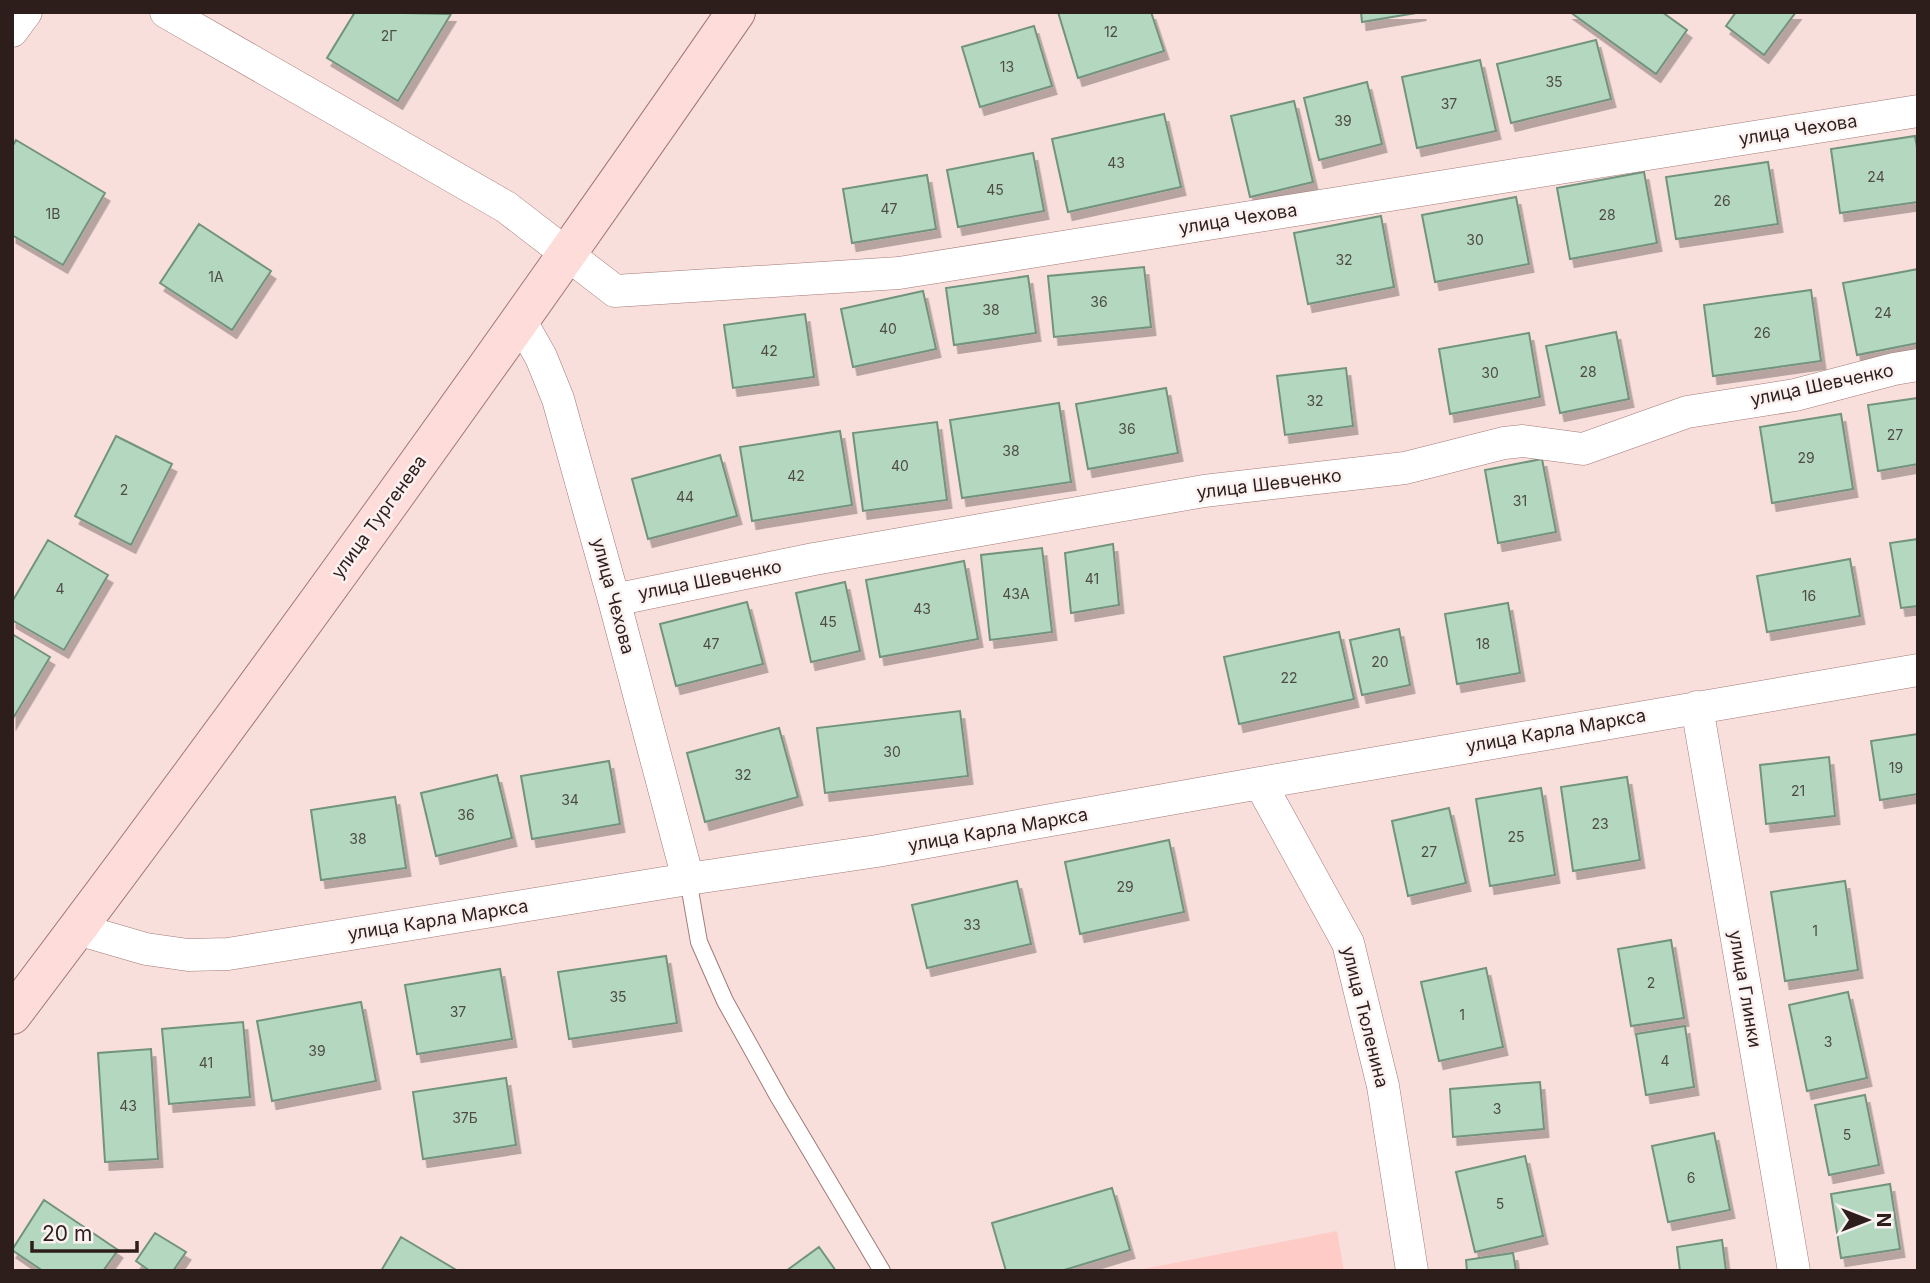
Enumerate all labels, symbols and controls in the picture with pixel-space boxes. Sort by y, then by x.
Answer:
house number: 12 [1104,23,1118,40]
house number: 2Г [381,27,397,44]
house number: 13 [1000,58,1014,75]
house number: 35 [1545,73,1563,90]
house number: 37 [1441,95,1457,112]
street label: улица Чехова [1737,110,1859,149]
house number: 39 [1334,112,1352,129]
house number: 43 [1107,154,1125,171]
house number: 24 [1867,168,1885,185]
house number: 45 [986,181,1004,198]
house number: 26 [1713,192,1731,209]
street label: улица Чехова [1177,199,1299,238]
house number: 47 [881,200,898,217]
house number: 1В [46,205,60,222]
house number: 28 [1598,206,1616,223]
house number: 30 [1466,231,1484,248]
house number: 32 [1335,251,1353,268]
house number: 1А [208,268,224,285]
house number: 36 [1090,293,1108,310]
house number: 38 [982,301,1000,318]
house number: 24 [1874,304,1892,321]
house number: 40 [879,320,897,337]
house number: 26 [1753,324,1771,341]
house number: 42 [760,342,778,359]
street label: улица Шевченко [1748,359,1895,410]
house number: 28 [1579,363,1597,380]
house number: 30 [1481,364,1499,381]
house number: 32 [1306,392,1324,409]
house number: 36 [1118,420,1136,437]
house number: 27 [1887,426,1903,443]
house number: 38 [1002,442,1020,459]
house number: 29 [1797,449,1815,466]
street label: улица Тургенева [327,451,430,582]
house number: 40 [891,457,909,474]
street label: улица Шевченко [1195,464,1343,503]
house number: 42 [787,467,805,484]
house number: 2 [120,481,128,498]
house number: 44 [676,488,694,505]
house number: 31 [1513,492,1527,509]
street label: улица Чехова [588,535,639,656]
street label: улица Шевченко [636,555,783,604]
house number: 41 [1085,570,1099,587]
house number: 4 [55,580,65,597]
house number: 43А [1002,585,1030,602]
house number: 16 [1802,587,1816,604]
house number: 43 [913,600,931,617]
house number: 45 [819,613,837,630]
house number: 47 [703,635,720,652]
house number: 18 [1476,635,1490,652]
house number: 20 [1371,653,1389,670]
house number: 22 [1280,669,1298,686]
street label: улица Карла Маркса [1464,704,1647,757]
house number: 30 [883,743,901,760]
house number: 19 [1889,759,1903,776]
house number: 32 [734,766,752,783]
house number: 21 [1791,782,1805,799]
house number: 34 [561,791,579,808]
street label: улица Карла Маркса [906,803,1089,856]
house number: 36 [457,806,475,823]
house number: 23 [1591,815,1609,832]
house number: 25 [1507,828,1525,845]
house number: 38 [349,830,367,847]
house number: 27 [1421,843,1437,860]
house number: 29 [1116,878,1134,895]
street label: улица Карла Маркса [346,895,530,944]
house number: 33 [963,916,981,933]
house number: 1 [1812,922,1818,939]
street label: улица Глинки [1725,929,1766,1049]
street label: улица Тюленина [1338,944,1393,1090]
house number: 2 [1647,974,1655,991]
house number: 35 [609,988,627,1005]
house number: 37 [450,1003,466,1020]
house number: 1 [1459,1006,1465,1023]
house number: 3 [1824,1033,1832,1050]
house number: 39 [308,1042,326,1059]
house number: 4 [1660,1052,1670,1069]
house number: 41 [199,1054,213,1071]
house number: 43 [119,1097,137,1114]
house number: 3 [1493,1100,1501,1117]
house number: 37Б [452,1109,478,1126]
house number: 5 [1843,1126,1851,1143]
house number: 6 [1687,1169,1695,1186]
north arrow [1832,1185,1902,1255]
house number: 5 [1496,1195,1504,1212]
scale bar [32,1210,136,1254]
text: N [1872,1213,1895,1227]
text: 20 m [42,1221,92,1246]

